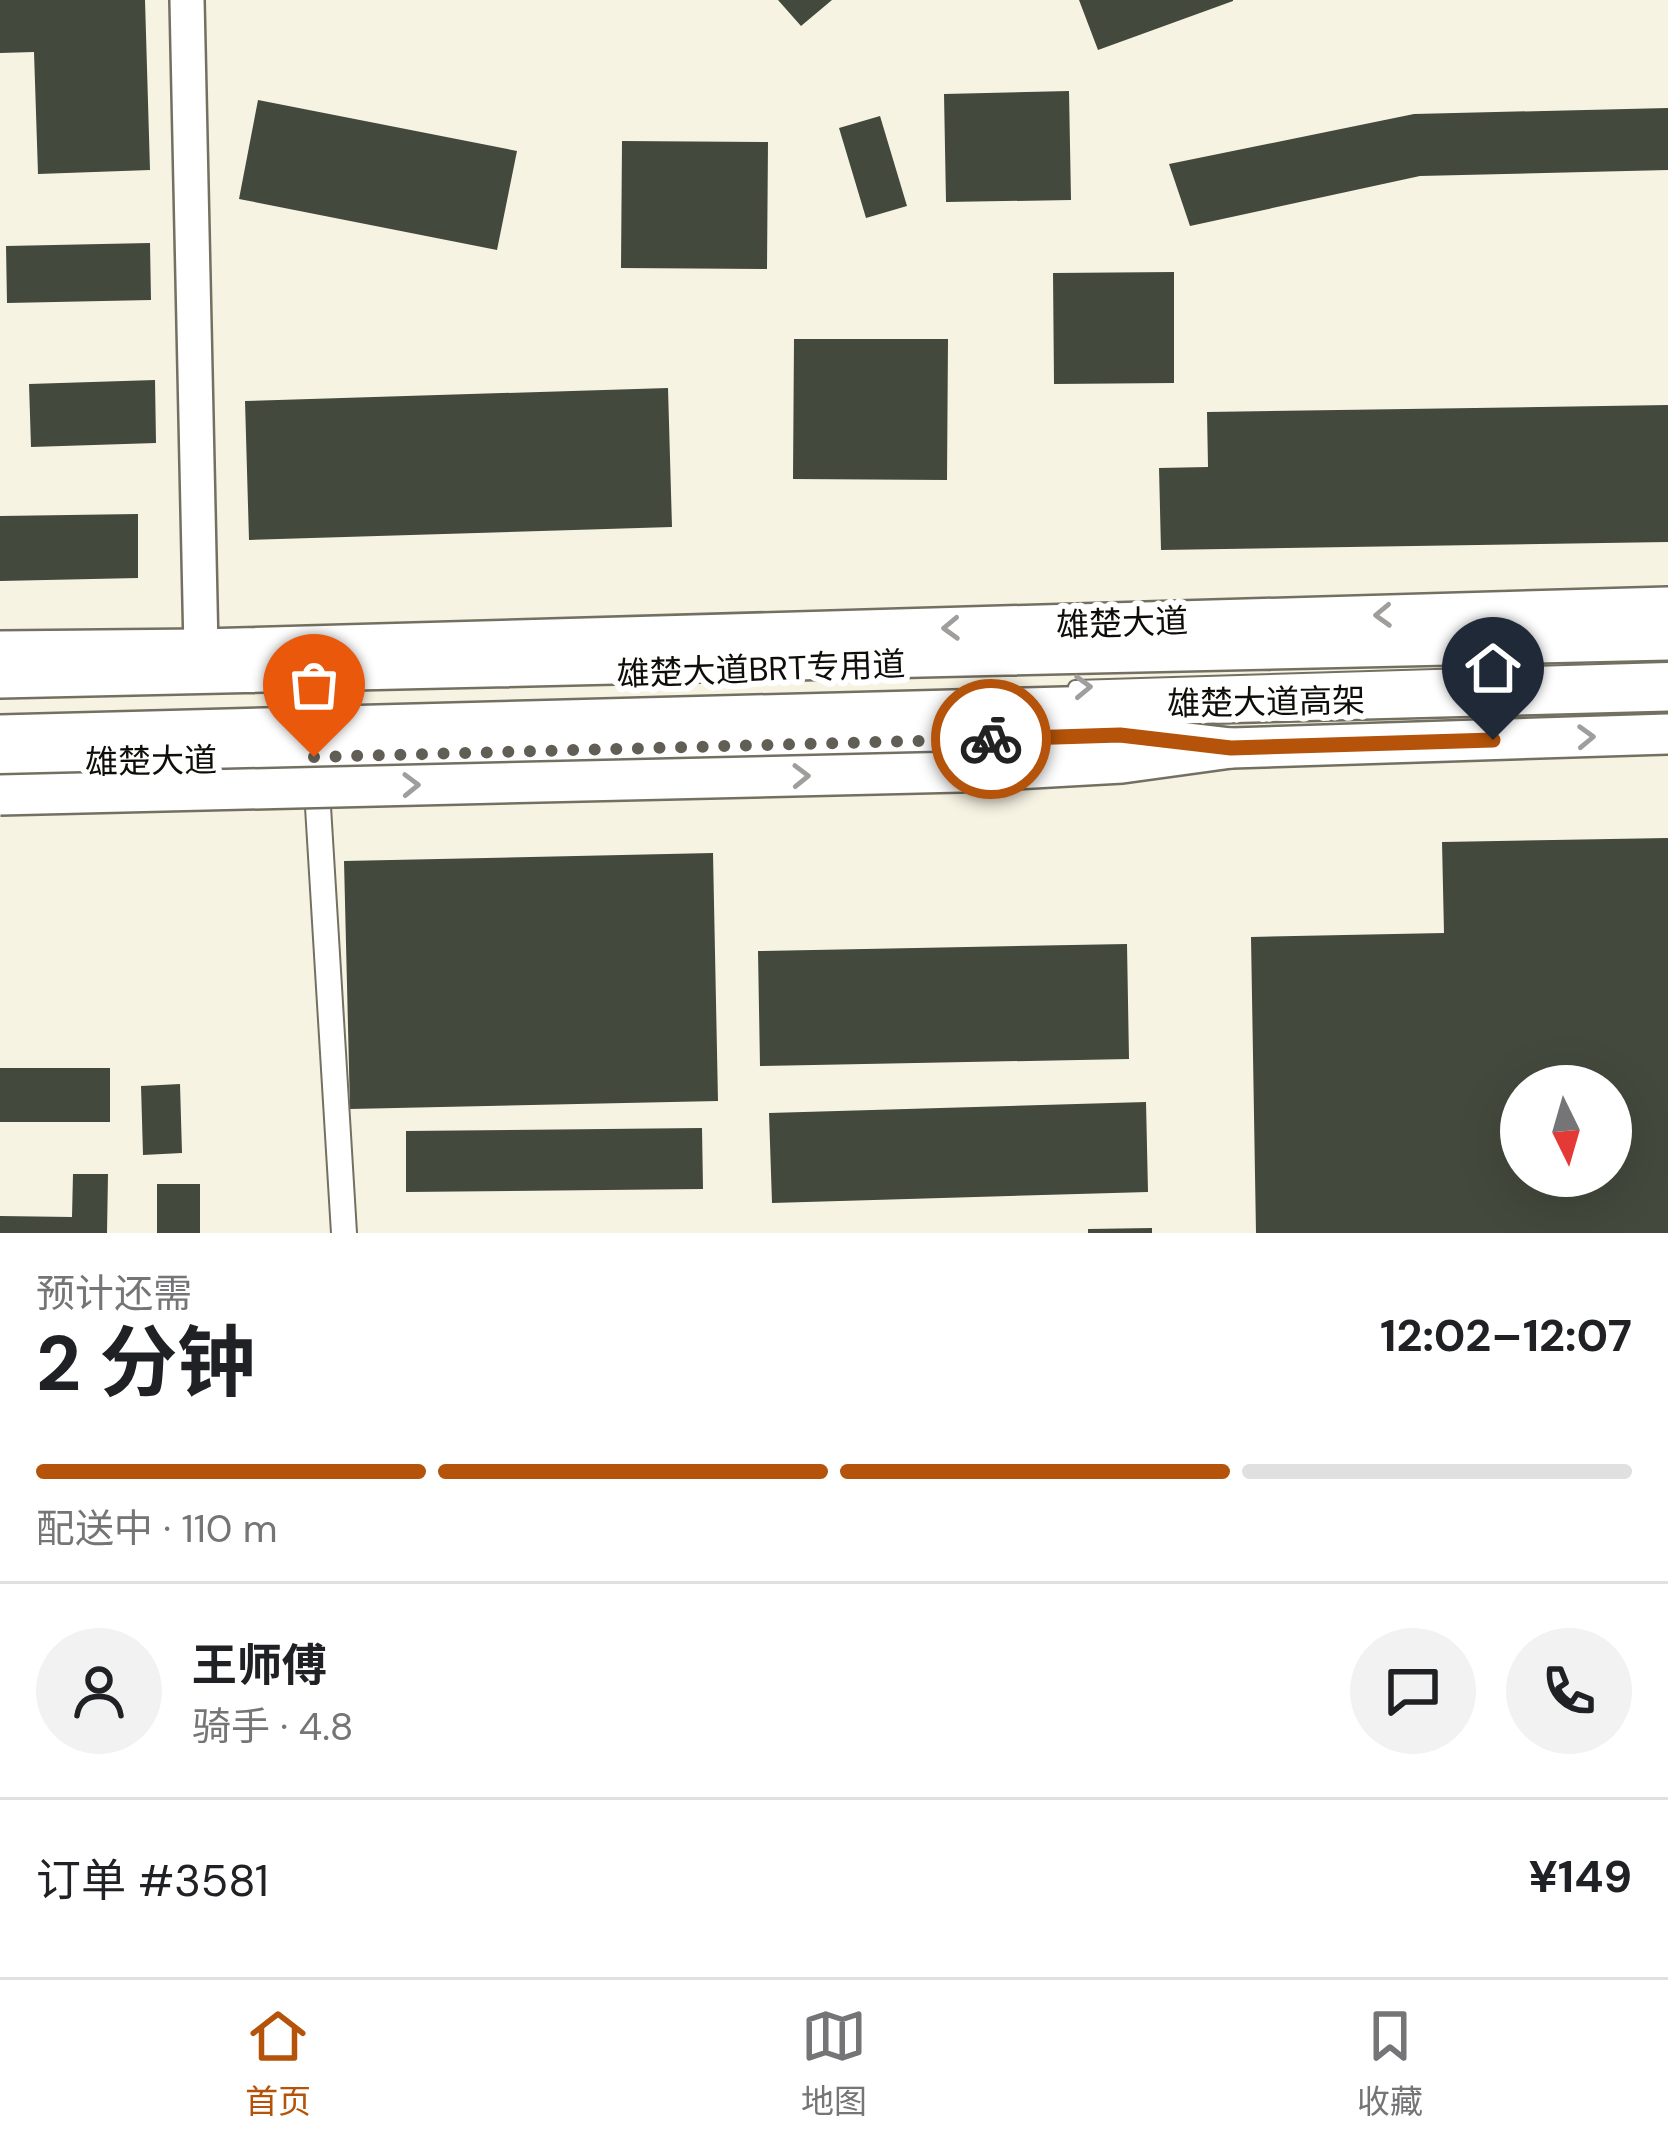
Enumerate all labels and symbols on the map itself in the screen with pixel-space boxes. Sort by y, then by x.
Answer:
street label: 雄楚大道 [1055,599,1189,647]
one-way arrow [1373,602,1392,628]
one-way arrow [941,614,960,640]
pin [1442,617,1544,740]
pin [263,634,365,757]
street label: 雄楚大道BRT专用道 [616,642,906,696]
one-way arrow [1074,674,1093,700]
courier [931,679,1051,799]
street label: 雄楚大道高架 [1167,679,1365,725]
one-way arrow [1577,724,1596,750]
street label: 雄楚大道 [85,738,217,784]
one-way arrow [792,763,811,789]
one-way arrow [402,773,421,799]
north arrow [1500,1065,1632,1197]

